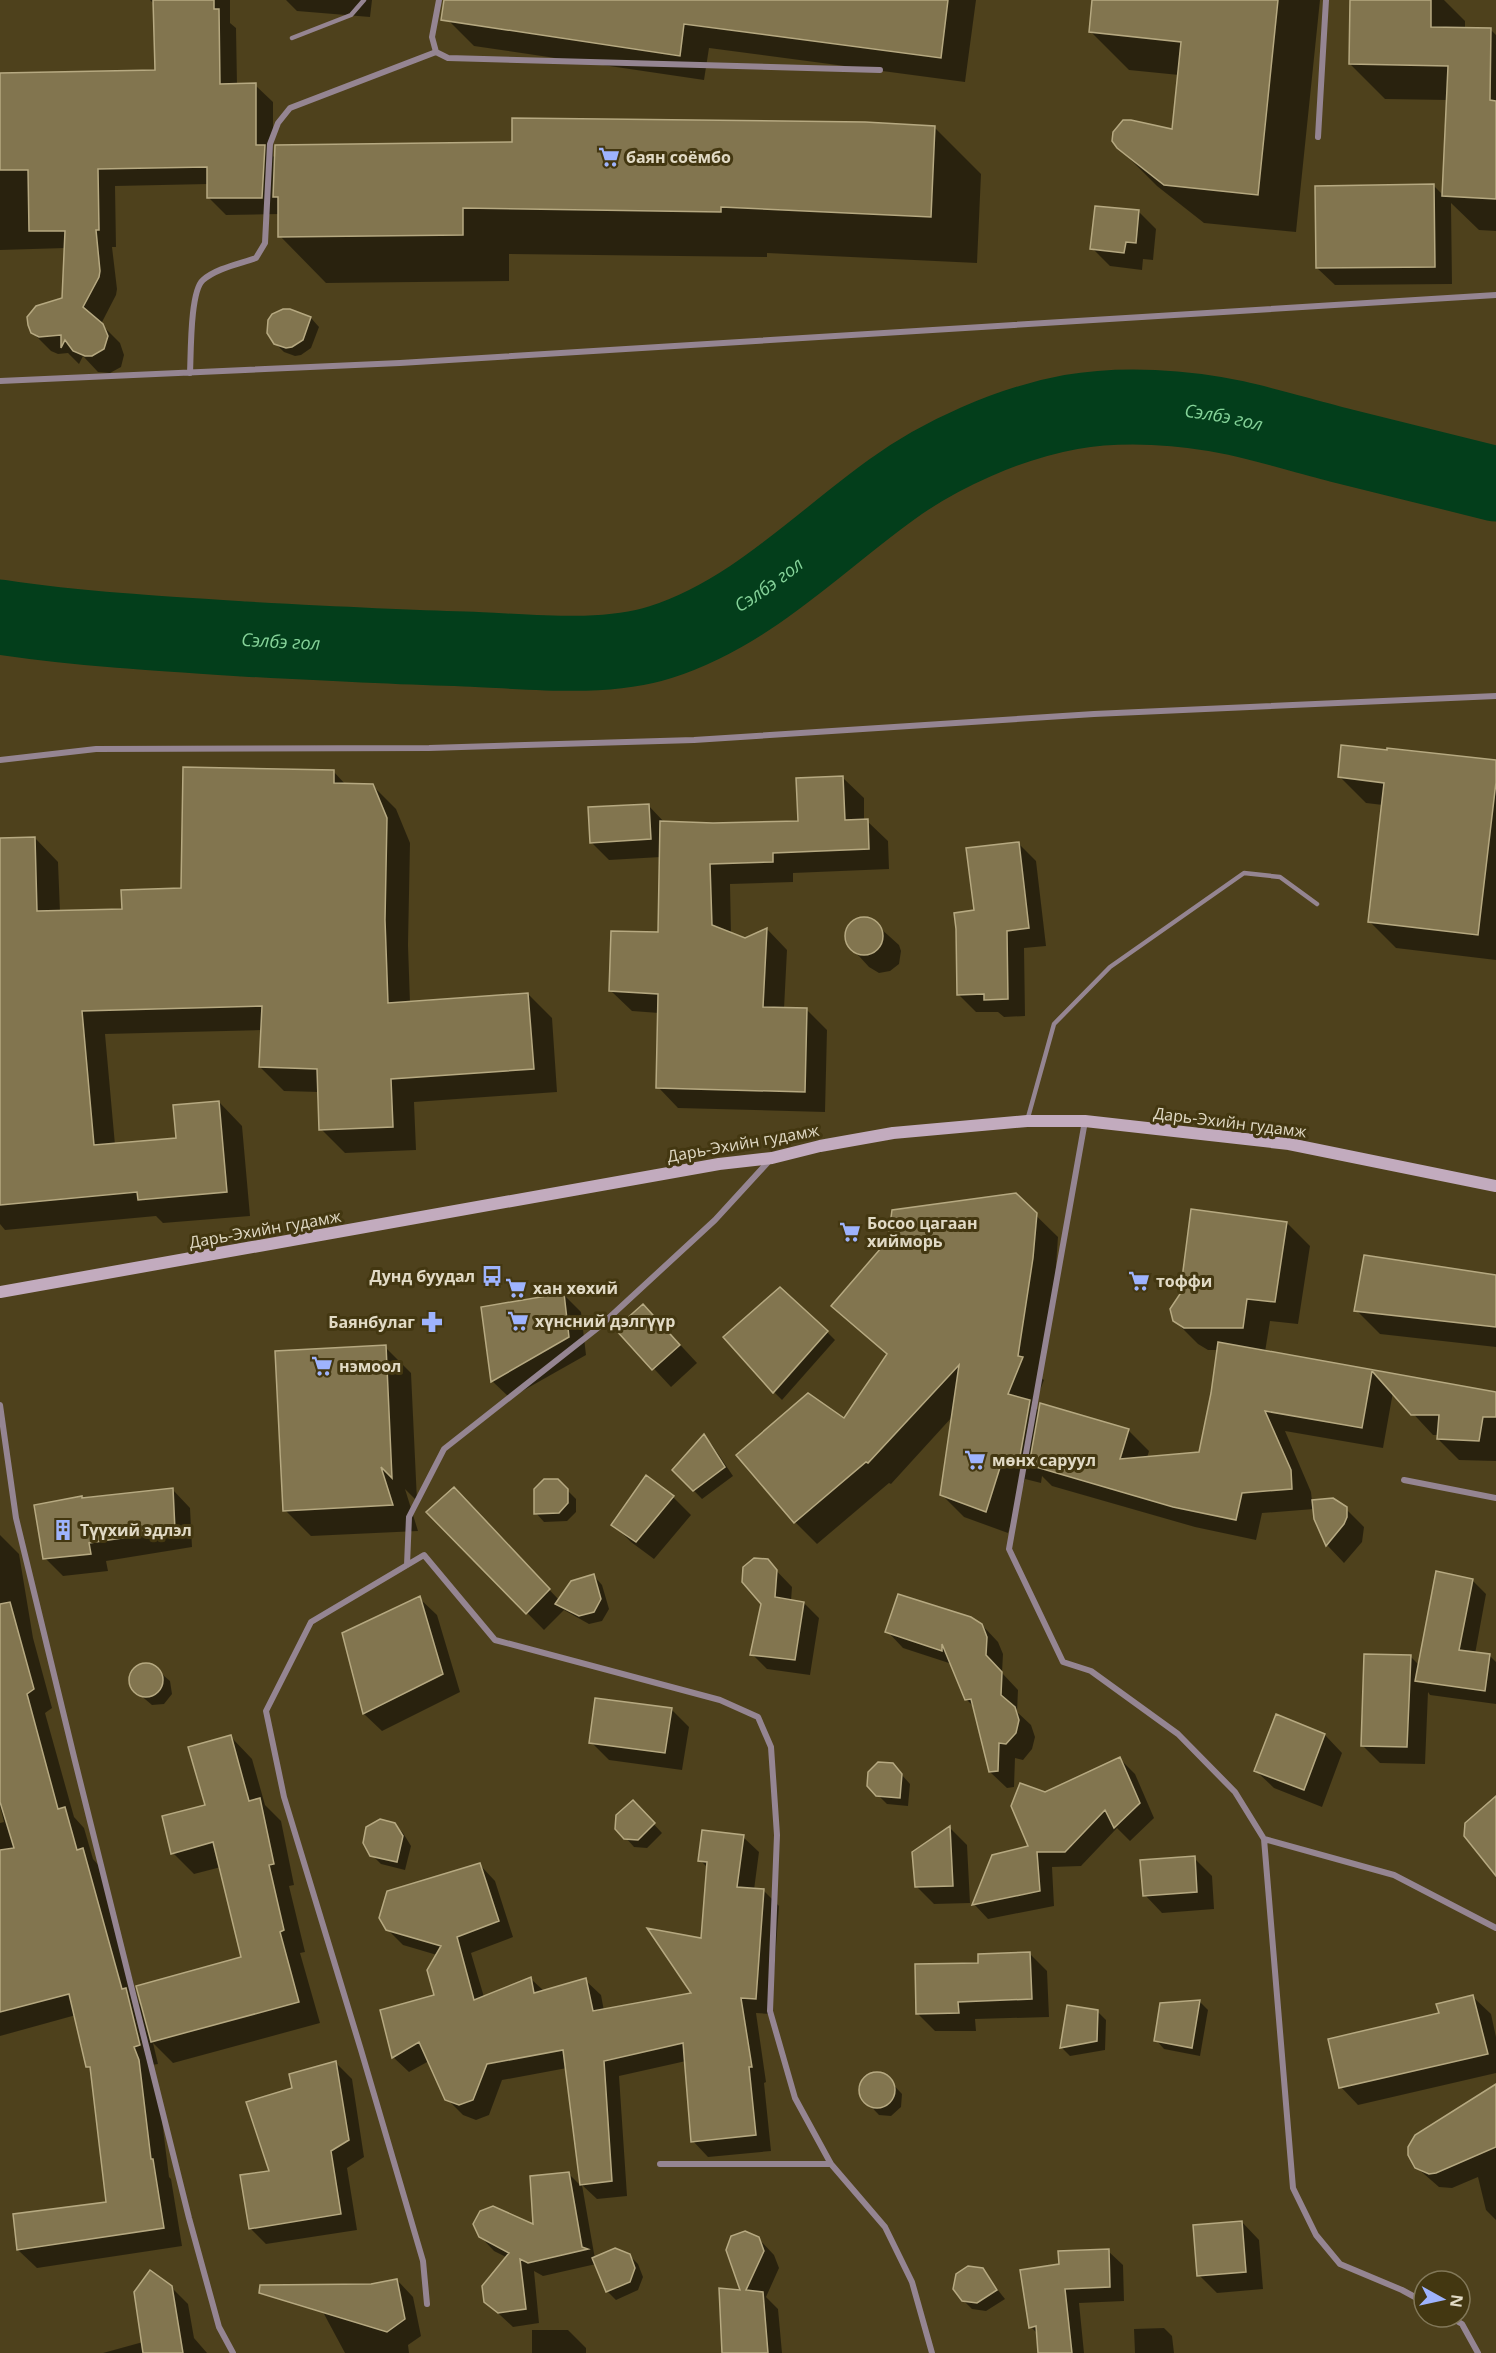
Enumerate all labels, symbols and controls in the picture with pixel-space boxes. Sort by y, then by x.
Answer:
supermarket icon: баян соёмбо [597,145,621,169]
place label: баян соёмбо [626,146,731,168]
water label: Сэлбэ гол [1183,398,1266,436]
water label: Сэлбэ гол [729,551,808,617]
water label: Сэлбэ гол [241,627,321,655]
street label: Дарь-Эхийн гудамж [1152,1102,1308,1142]
street label: Дарь-Эхийн гудамж [665,1119,821,1167]
street label: Дарь-Эхийн гудамж [187,1205,343,1253]
place label: Босоо цагаан хийморь [867,1212,978,1252]
supermarket icon: Босоо цагаан хийморь [838,1220,862,1244]
bus stop icon: Дунд буудал [480,1264,504,1288]
place label: Дунд буудал [370,1265,475,1287]
supermarket icon: тоффи [1127,1269,1151,1293]
place label: тоффи [1156,1270,1212,1292]
supermarket icon: хан хөхий [504,1276,528,1300]
place label: хан хөхий [533,1277,618,1299]
supermarket icon: хүнсний дэлгүүр [506,1309,530,1333]
pharmacy icon: Баянбулаг [420,1310,444,1334]
place label: хүнсний дэлгүүр [535,1310,675,1332]
place label: Баянбулаг [328,1311,415,1333]
supermarket icon: нэмоол [310,1354,334,1378]
place label: нэмоол [339,1355,401,1377]
supermarket icon: мөнх саруул [963,1448,987,1472]
place label: мөнх саруул [992,1449,1096,1471]
building icon: Түүхий эдлэл [51,1518,75,1542]
place label: Түүхий эдлэл [80,1519,192,1541]
north arrow [1412,2269,1472,2329]
text: N [1445,2293,1469,2309]

